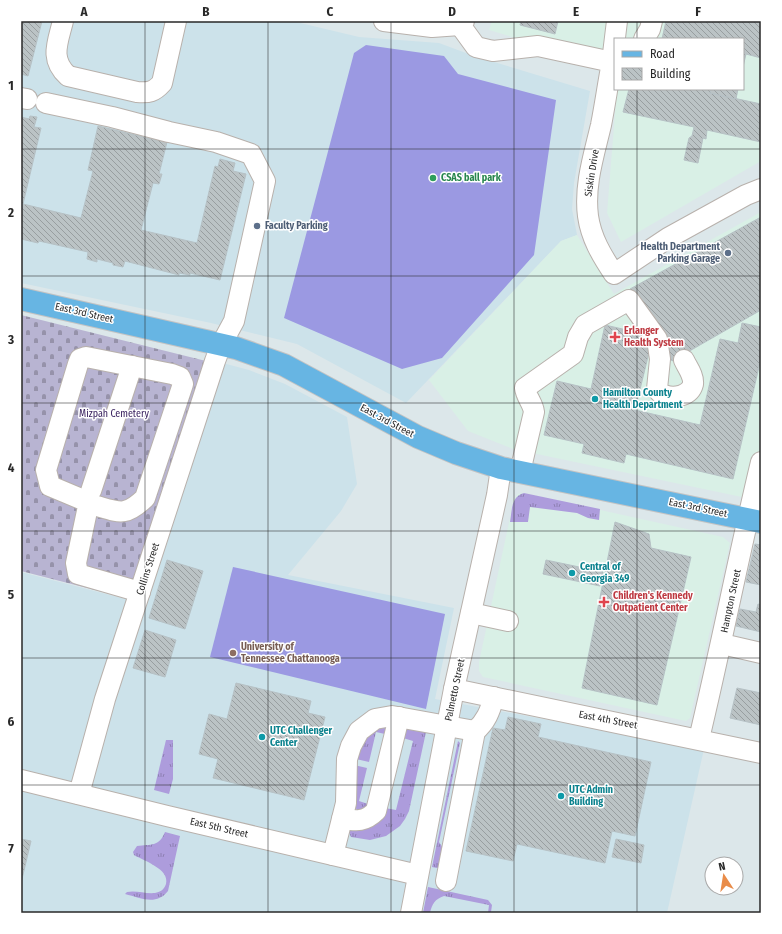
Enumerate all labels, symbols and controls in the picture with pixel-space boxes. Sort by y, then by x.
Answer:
text: A [79,4,88,19]
text: B [202,4,210,19]
text: C [327,4,334,19]
text: D [448,4,456,19]
text: E [573,4,579,19]
text: F [695,4,701,19]
legend [614,38,744,90]
text: Road [650,47,675,61]
text: Building [650,67,691,81]
text: 1 [8,78,14,93]
street label: Siskin Drive [582,148,602,198]
place label: CSAS ball park [441,172,502,184]
marker: CSAS ball park [428,173,438,183]
text: 2 [7,205,14,220]
place label: Faculty Parking [265,220,328,232]
marker: Faculty Parking [252,221,262,231]
place label: Health Department Parking Garage [641,241,720,265]
marker: Health Department Parking Garage [723,248,733,258]
street label: East 3rd Street [54,300,115,326]
place label: Erlanger Health System [624,325,684,349]
marker: Erlanger Health System [609,331,621,343]
text: 3 [7,332,14,347]
place label: Hamilton County Health Department [603,387,683,411]
marker: Hamilton County Health Department [590,394,600,404]
street label: East 3rd Street [358,402,417,441]
park label: Mizpah Cemetery [79,408,149,420]
text: 4 [8,460,15,475]
street label: East 3rd Street [668,496,729,520]
street label: Collins Street [134,541,162,597]
place label: Central of Georgia 349 [580,561,629,585]
street label: Hampton Street [718,567,744,634]
marker: Central of Georgia 349 [567,568,577,578]
text: 5 [8,587,14,602]
place label: Children's Kennedy Outpatient Center [613,590,693,614]
marker: Children's Kennedy Outpatient Center [598,596,610,608]
place label: University of Tennessee Chattanooga [241,641,340,665]
marker: University of Tennessee Chattanooga [228,648,238,658]
street label: Palmetto Street [443,657,468,722]
street label: East 4th Street [578,708,639,732]
text: 6 [8,714,15,729]
place label: UTC Challenger Center [270,725,333,749]
marker: UTC Challenger Center [257,732,267,742]
place label: UTC Admin Building [569,784,613,808]
marker: UTC Admin Building [556,791,566,801]
street label: East 5th Street [189,815,250,841]
text: 7 [8,841,14,856]
north arrow [704,856,744,896]
text: N [717,860,727,874]

